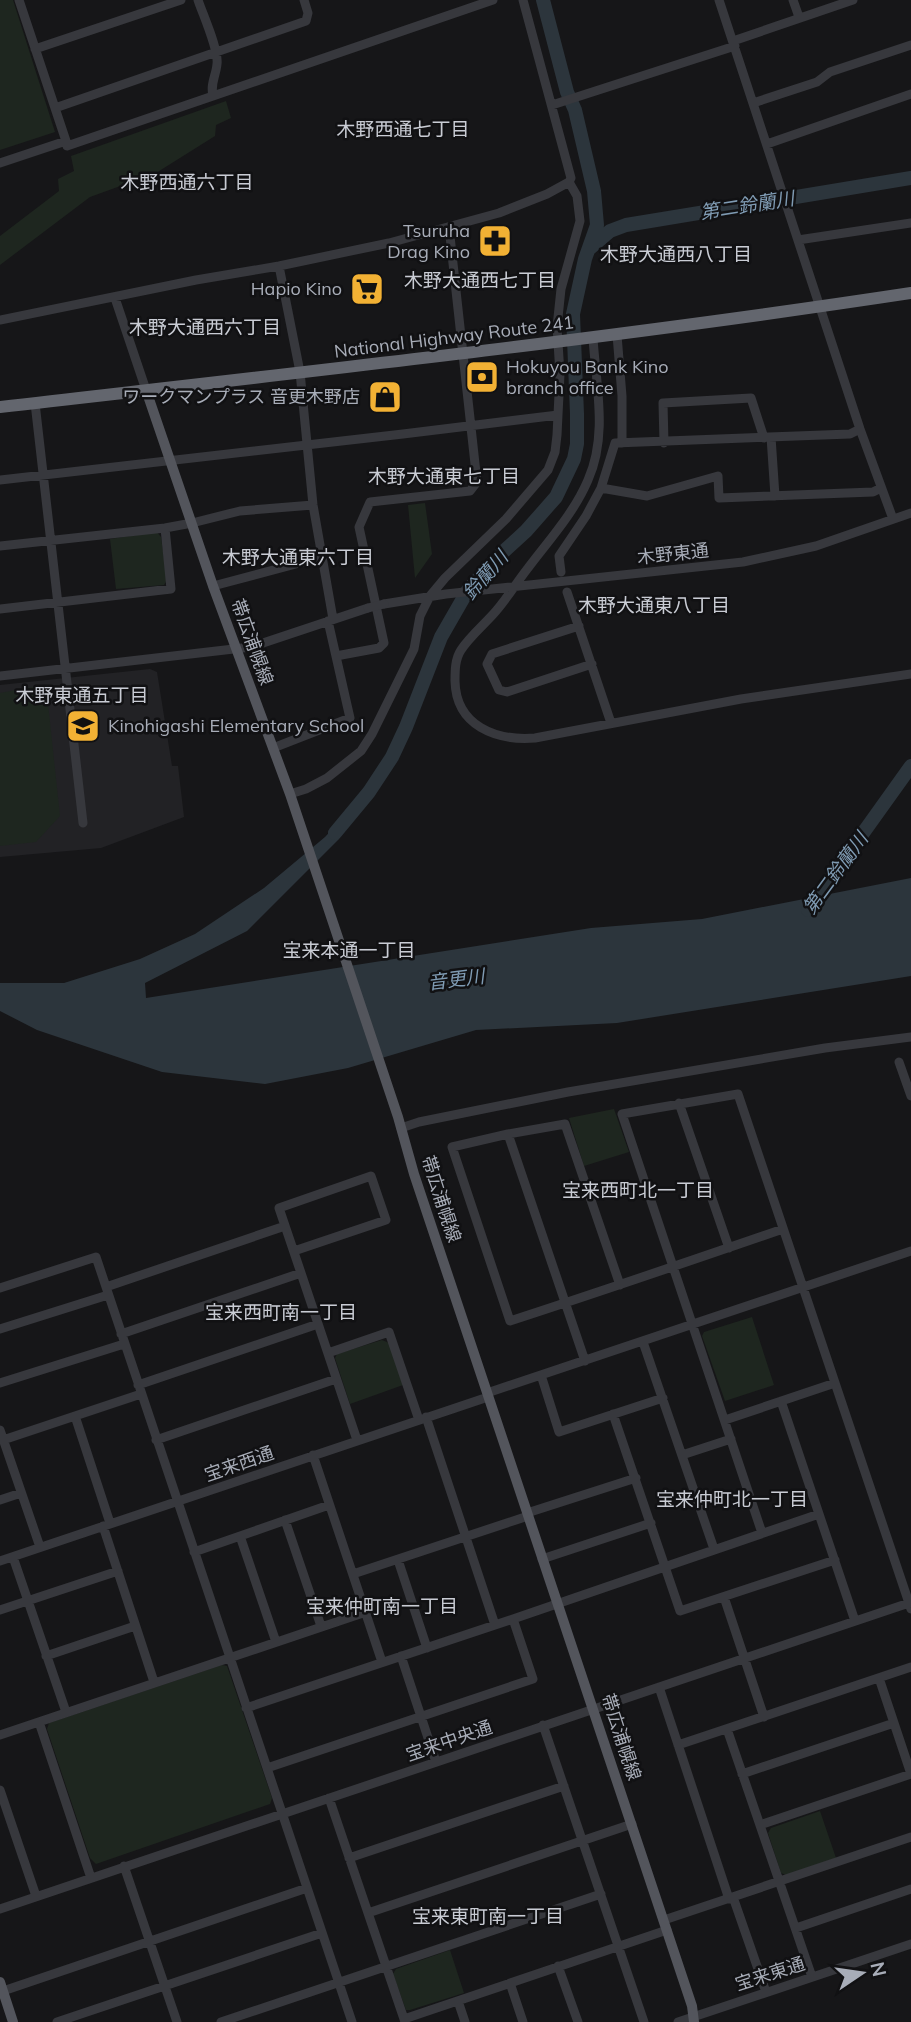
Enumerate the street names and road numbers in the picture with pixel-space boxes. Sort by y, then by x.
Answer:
street label: National Highway Route 241 [333,310,575,363]
street label: 木野東通 [636,538,710,569]
street label: 帯広浦幌線 [226,596,279,688]
street label: 帯広浦幌線 [417,1152,466,1245]
street label: 宝来西通 [201,1441,277,1486]
street label: 帯広浦幌線 [597,1690,646,1783]
street label: 宝来中央通 [403,1715,495,1766]
street label: 宝来東通 [732,1951,808,1996]

